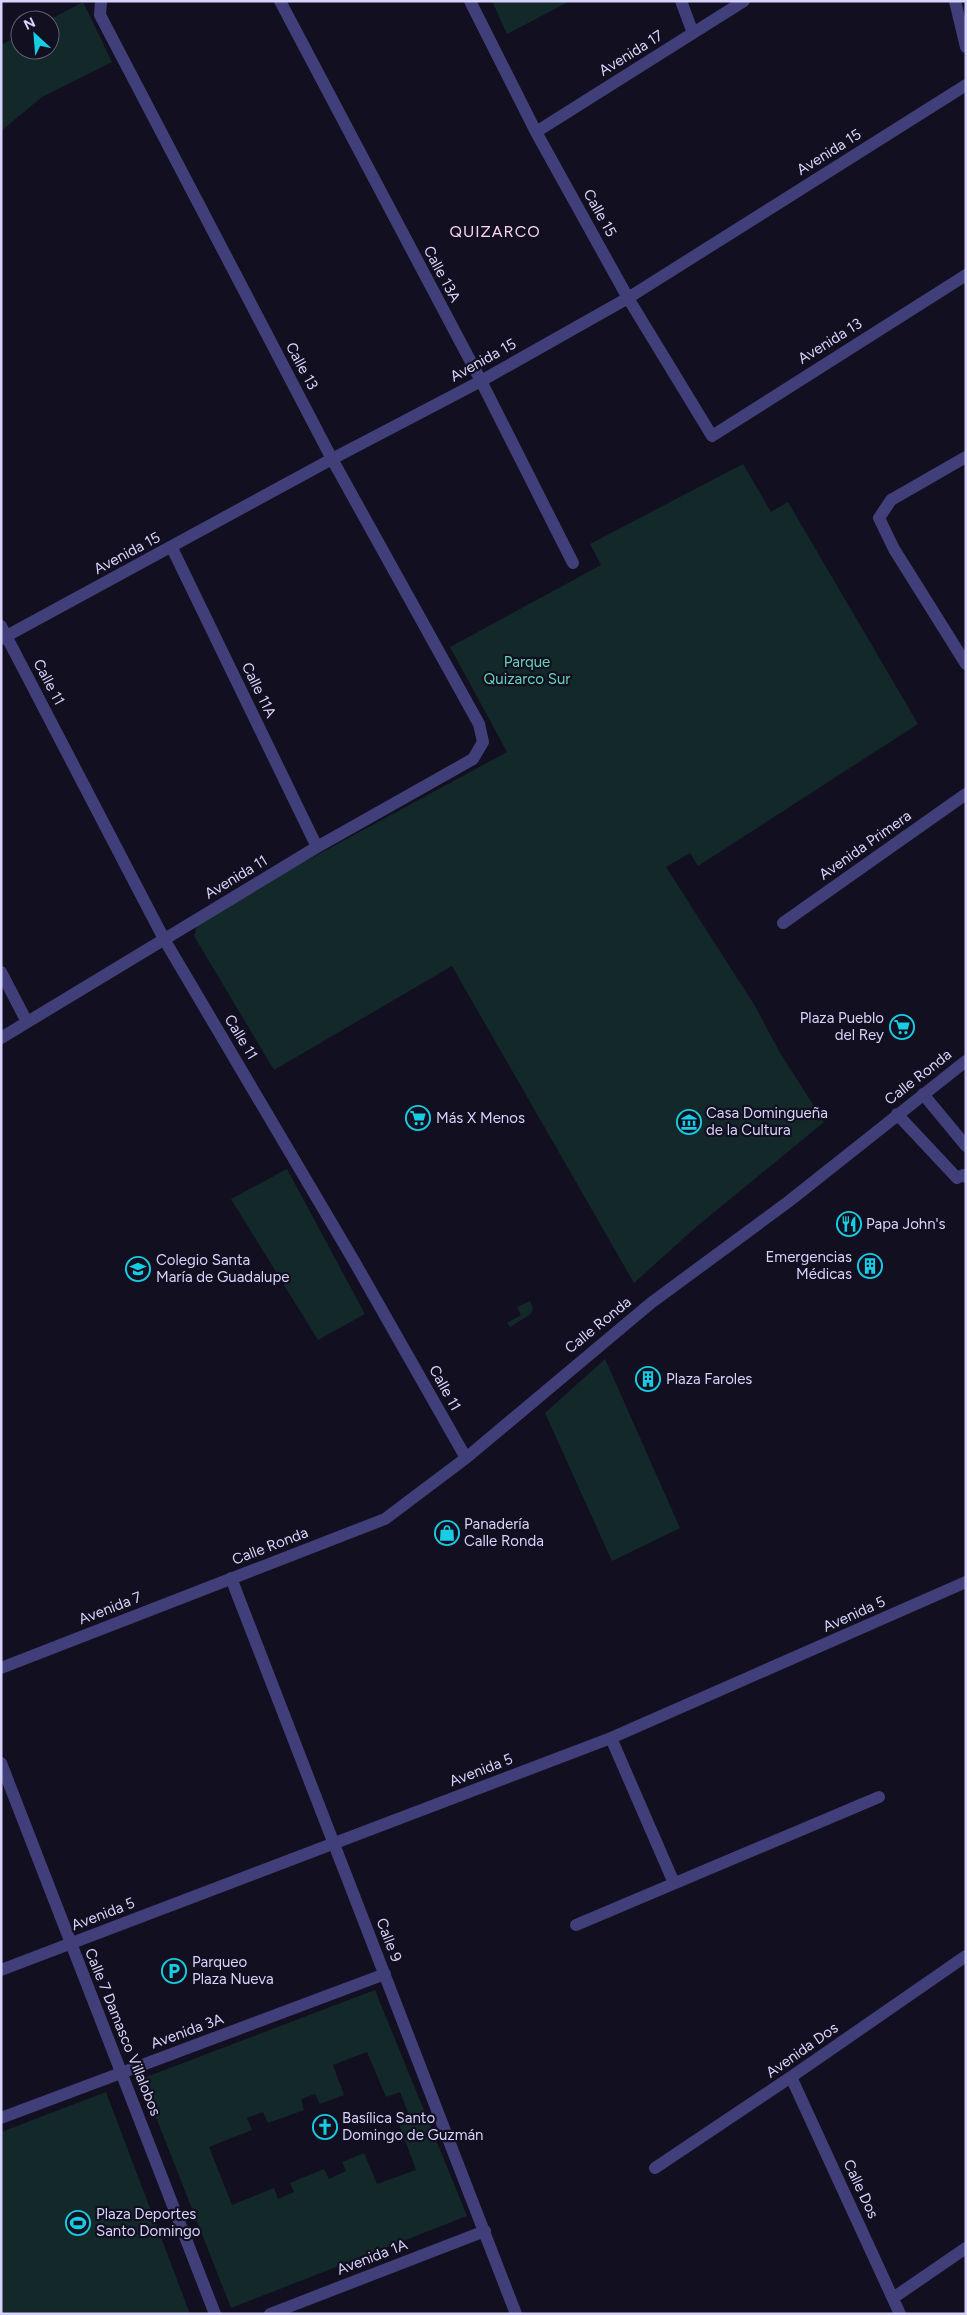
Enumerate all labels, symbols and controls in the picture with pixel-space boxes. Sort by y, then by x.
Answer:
north arrow [10,10,60,60]
text: N [21,14,38,34]
street label: Avenida 17 [596,26,666,80]
street label: Avenida 15 [793,125,865,179]
street label: Calle 15 [580,186,620,240]
district label: QUIZARCO [449,222,541,241]
street label: Calle 13A [420,243,464,305]
street label: Avenida 13 [795,314,865,368]
street label: Avenida 15 [447,335,519,385]
street label: Calle 13 [282,339,322,393]
street label: Avenida 15 [91,528,163,578]
park label: Parque Quizarco Sur [484,653,570,688]
street label: Calle 11 [29,656,69,708]
street label: Calle 11A [238,659,280,721]
street label: Avenida Primera [815,806,915,884]
street label: Avenida 11 [201,851,271,903]
place label: Plaza Pueblo del Rey [800,1009,884,1044]
street label: Calle 11 [221,1011,261,1063]
supermarket icon: Plaza Pueblo del Rey [889,1014,915,1040]
street label: Calle Ronda [881,1045,955,1109]
place label: Casa Domingueña de la Cultura [706,1104,828,1139]
supermarket icon: Más X Menos [405,1105,431,1131]
place label: Más X Menos [436,1109,525,1127]
museum icon: Casa Domingueña de la Cultura [676,1109,702,1135]
restaurant icon: Papa John's [836,1211,862,1237]
place label: Papa John's [866,1215,946,1233]
place label: Emergencias Médicas [765,1248,852,1283]
place label: Colegio Santa María de Guadalupe [156,1251,290,1286]
building icon: Emergencias Médicas [857,1253,883,1279]
school or university icon: Colegio Santa María de Guadalupe [125,1256,151,1282]
street label: Calle Ronda [561,1293,635,1357]
street label: Calle 11 [425,1362,465,1414]
building icon: Plaza Faroles [635,1366,661,1392]
place label: Plaza Faroles [666,1370,752,1388]
place label: Panadería Calle Ronda [464,1515,544,1550]
shop icon: Panadería Calle Ronda [434,1520,460,1546]
street label: Calle Ronda [229,1523,311,1569]
street label: Avenida 7 [76,1588,144,1628]
street label: Avenida 5 [820,1592,888,1636]
street label: Avenida 5 [447,1750,515,1790]
street label: Avenida 5 [69,1894,137,1934]
street label: Calle 9 [372,1916,406,1964]
street label: Calle 7 Damasco Villalobos [81,1946,165,2118]
place label: Parqueo Plaza Nueva [192,1953,274,1988]
parking icon: Parqueo Plaza Nueva [161,1958,187,1984]
street label: Avenida 3A [148,2010,226,2052]
street label: Avenida Dos [763,2019,841,2081]
place label: Basílica Santo Domingo de Guzmán [342,2109,483,2144]
church icon: Basílica Santo Domingo de Guzmán [312,2114,338,2140]
street label: Calle Dos [840,2157,882,2221]
place label: Plaza Deportes Santo Domingo [96,2205,201,2240]
sports icon: Plaza Deportes Santo Domingo [65,2210,91,2236]
street label: Avenida 1A [334,2235,410,2279]

